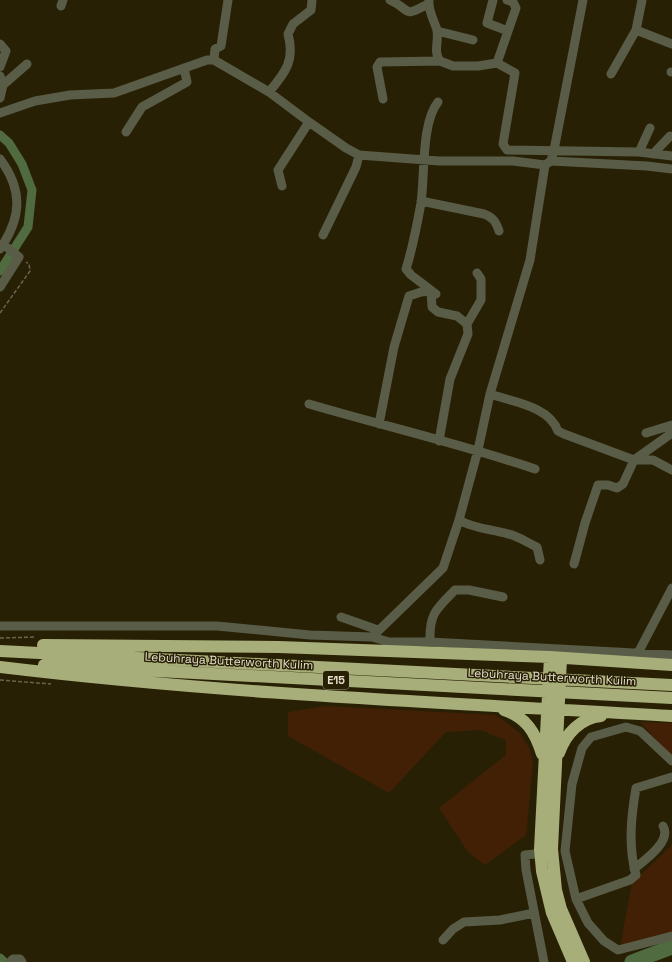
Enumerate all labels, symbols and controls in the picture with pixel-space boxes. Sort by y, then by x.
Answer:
street label: Lebuhraya Butterworth Kulim [144,649,314,673]
street label: Lebuhraya Butterworth Kulim [467,665,637,689]
road number: E15 [323,671,349,689]

